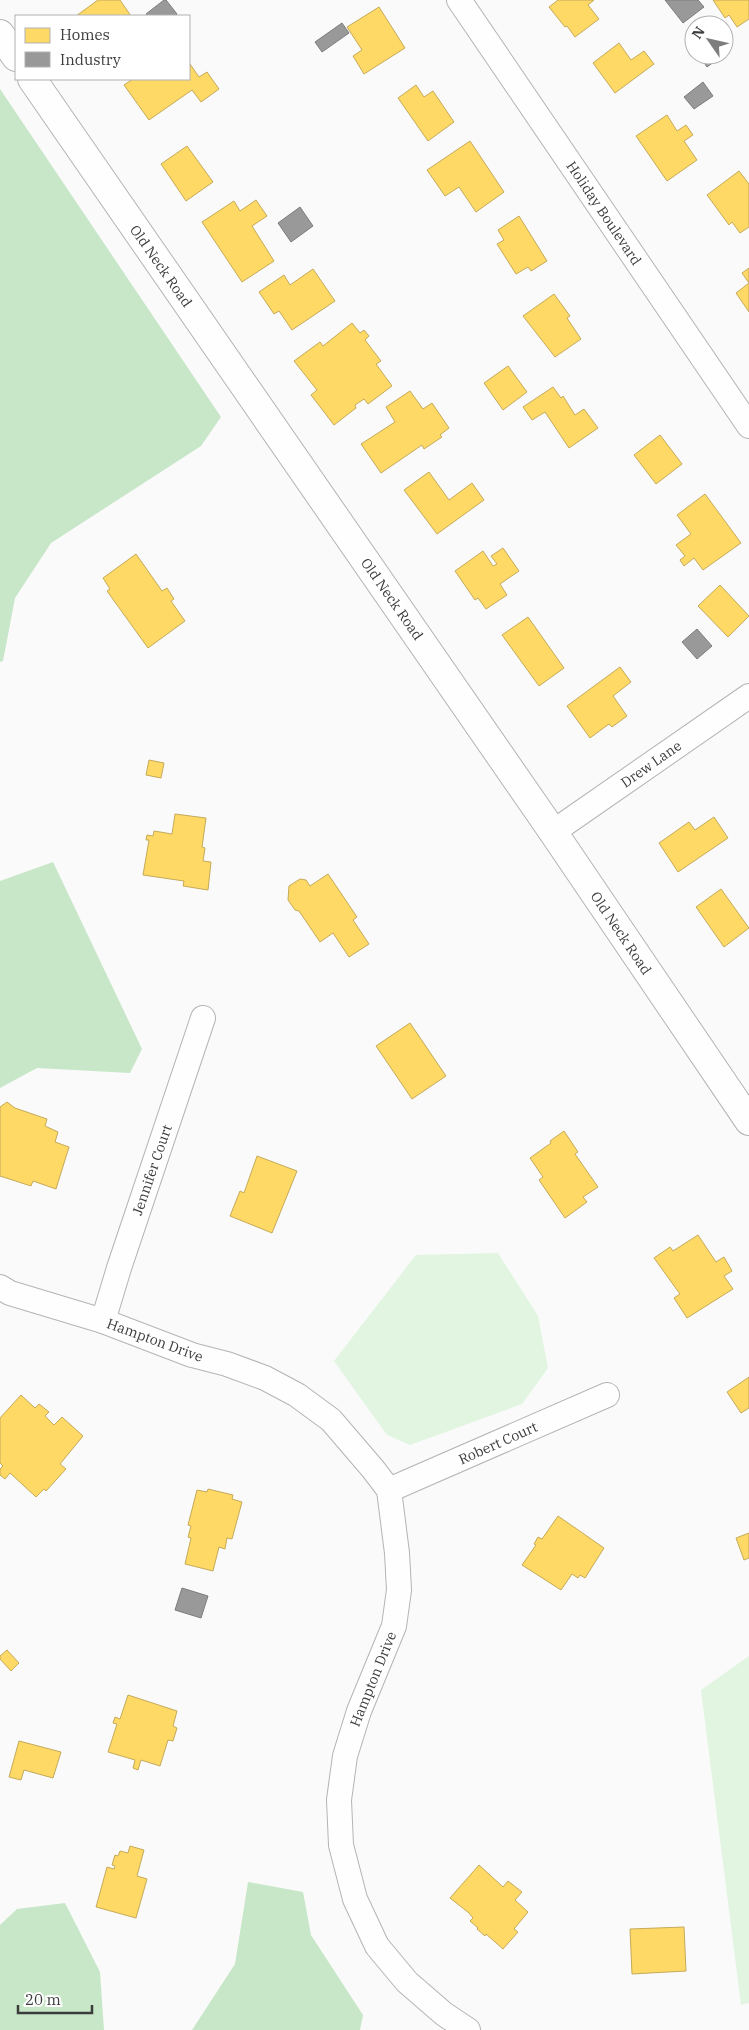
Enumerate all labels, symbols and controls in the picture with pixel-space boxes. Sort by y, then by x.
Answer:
legend [15,15,190,80]
north arrow [684,15,734,65]
text: N [688,23,709,42]
text: Homes [60,25,110,44]
text: Industry [60,50,121,69]
street label: Holiday Boulevard [563,158,646,269]
street label: Old Neck Road [126,221,196,311]
street label: Old Neck Road [357,554,427,644]
street label: Drew Lane [617,737,685,791]
street label: Old Neck Road [587,888,656,978]
street label: Jennifer Court [128,1122,176,1218]
street label: Hampton Drive [104,1314,206,1366]
street label: Robert Court [456,1418,540,1468]
street label: Hampton Drive [346,1629,400,1729]
scale bar [18,1982,91,2014]
text: 20 m [25,1990,61,2009]

